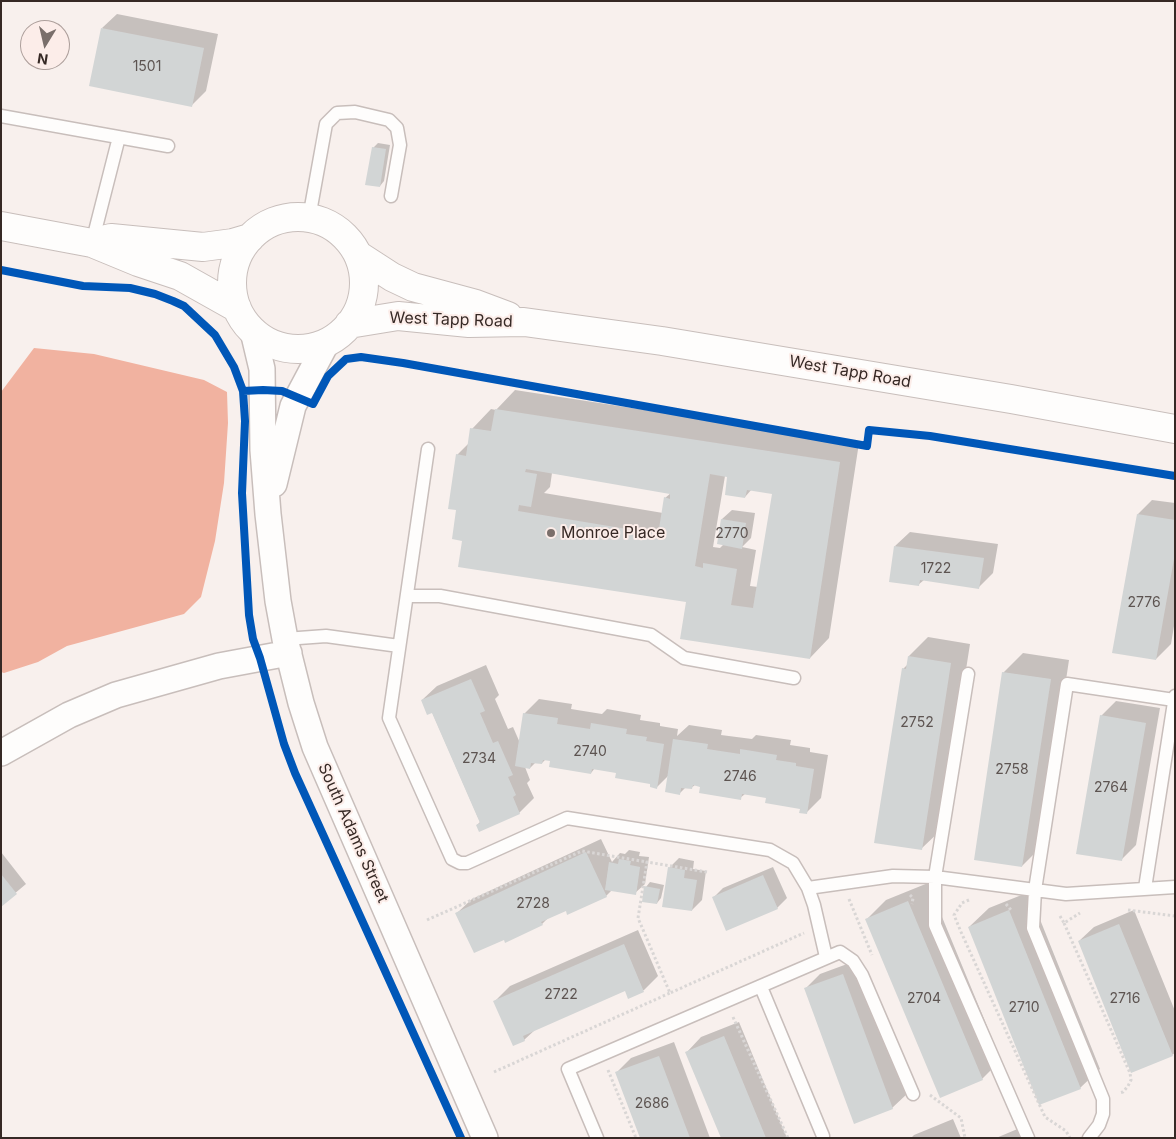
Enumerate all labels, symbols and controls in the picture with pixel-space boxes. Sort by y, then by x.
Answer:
north arrow [20,20,70,70]
text: N [36,50,49,69]
house number: 1501 [133,59,161,75]
street label: West Tapp Road [389,308,513,332]
street label: West Tapp Road [788,352,912,392]
place label: Monroe Place [561,523,665,543]
house number: 2770 [715,526,749,542]
marker: Monroe Place [545,527,557,539]
house number: 1722 [921,561,951,577]
house number: 2776 [1127,595,1161,611]
house number: 2752 [900,715,934,731]
house number: 2740 [573,744,607,760]
house number: 2734 [462,751,496,767]
street label: South Adams Street [314,760,392,906]
house number: 2758 [995,762,1029,778]
house number: 2746 [723,769,757,785]
house number: 2764 [1094,780,1128,796]
house number: 2728 [516,896,550,912]
house number: 2722 [544,987,578,1003]
house number: 2704 [907,991,941,1007]
house number: 2716 [1110,991,1140,1007]
house number: 2710 [1009,1000,1039,1016]
house number: 2686 [635,1096,669,1112]

